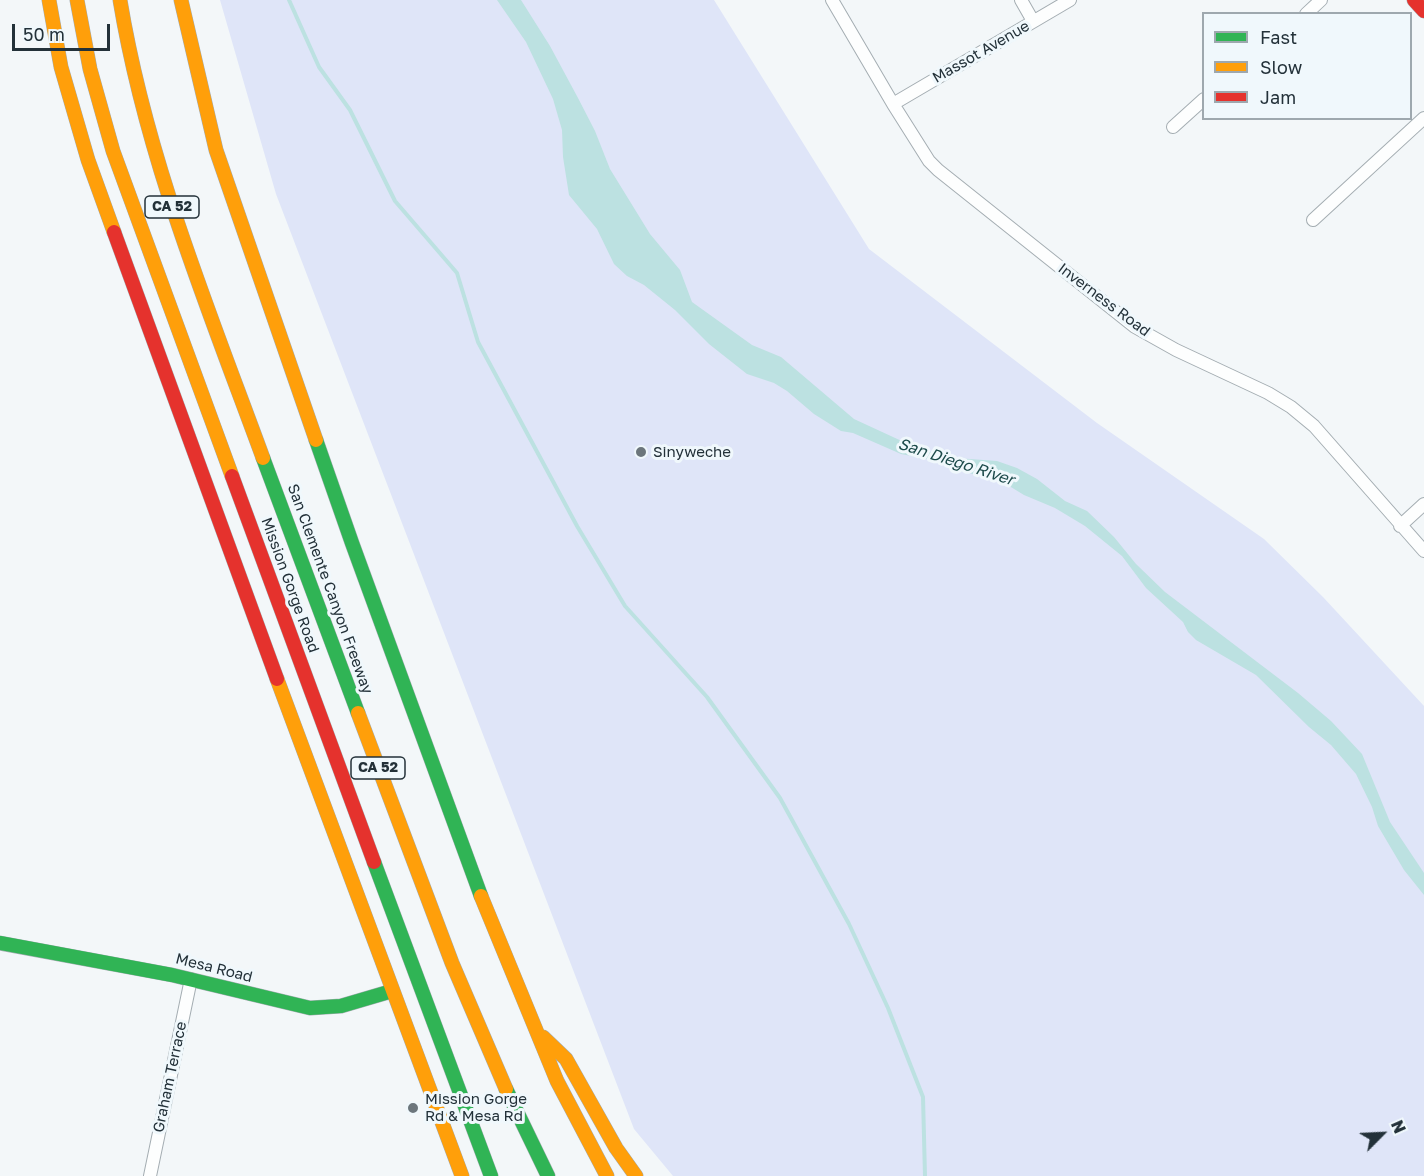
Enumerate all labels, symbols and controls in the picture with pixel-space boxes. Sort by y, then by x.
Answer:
scale bar [15,12,112,50]
legend [1202,12,1412,120]
street label: Massot Avenue [929,17,1033,87]
text: 50 m [23,23,65,45]
text: Fast [1260,26,1297,48]
text: Slow [1260,56,1302,78]
text: Jam [1260,86,1296,108]
road number: CA 52 [145,196,199,218]
street label: Inverness Road [1054,260,1154,340]
water label: San Diego River [896,434,1016,490]
place label: Sinyweche [653,443,731,461]
marker: Sinyweche [634,445,648,459]
street label: San Clemente Canyon Freeway [284,482,376,696]
street label: Mission Gorge Road [257,515,323,655]
road number: CA 52 [351,757,405,779]
street label: Mesa Road [174,950,254,986]
street label: Graham Terrace [149,1020,191,1134]
place label: Mission Gorge Rd & Mesa Rd [425,1090,527,1125]
marker: Mission Gorge Rd & Mesa Rd [406,1101,420,1115]
north arrow [1352,1104,1412,1164]
text: N [1387,1117,1410,1136]

